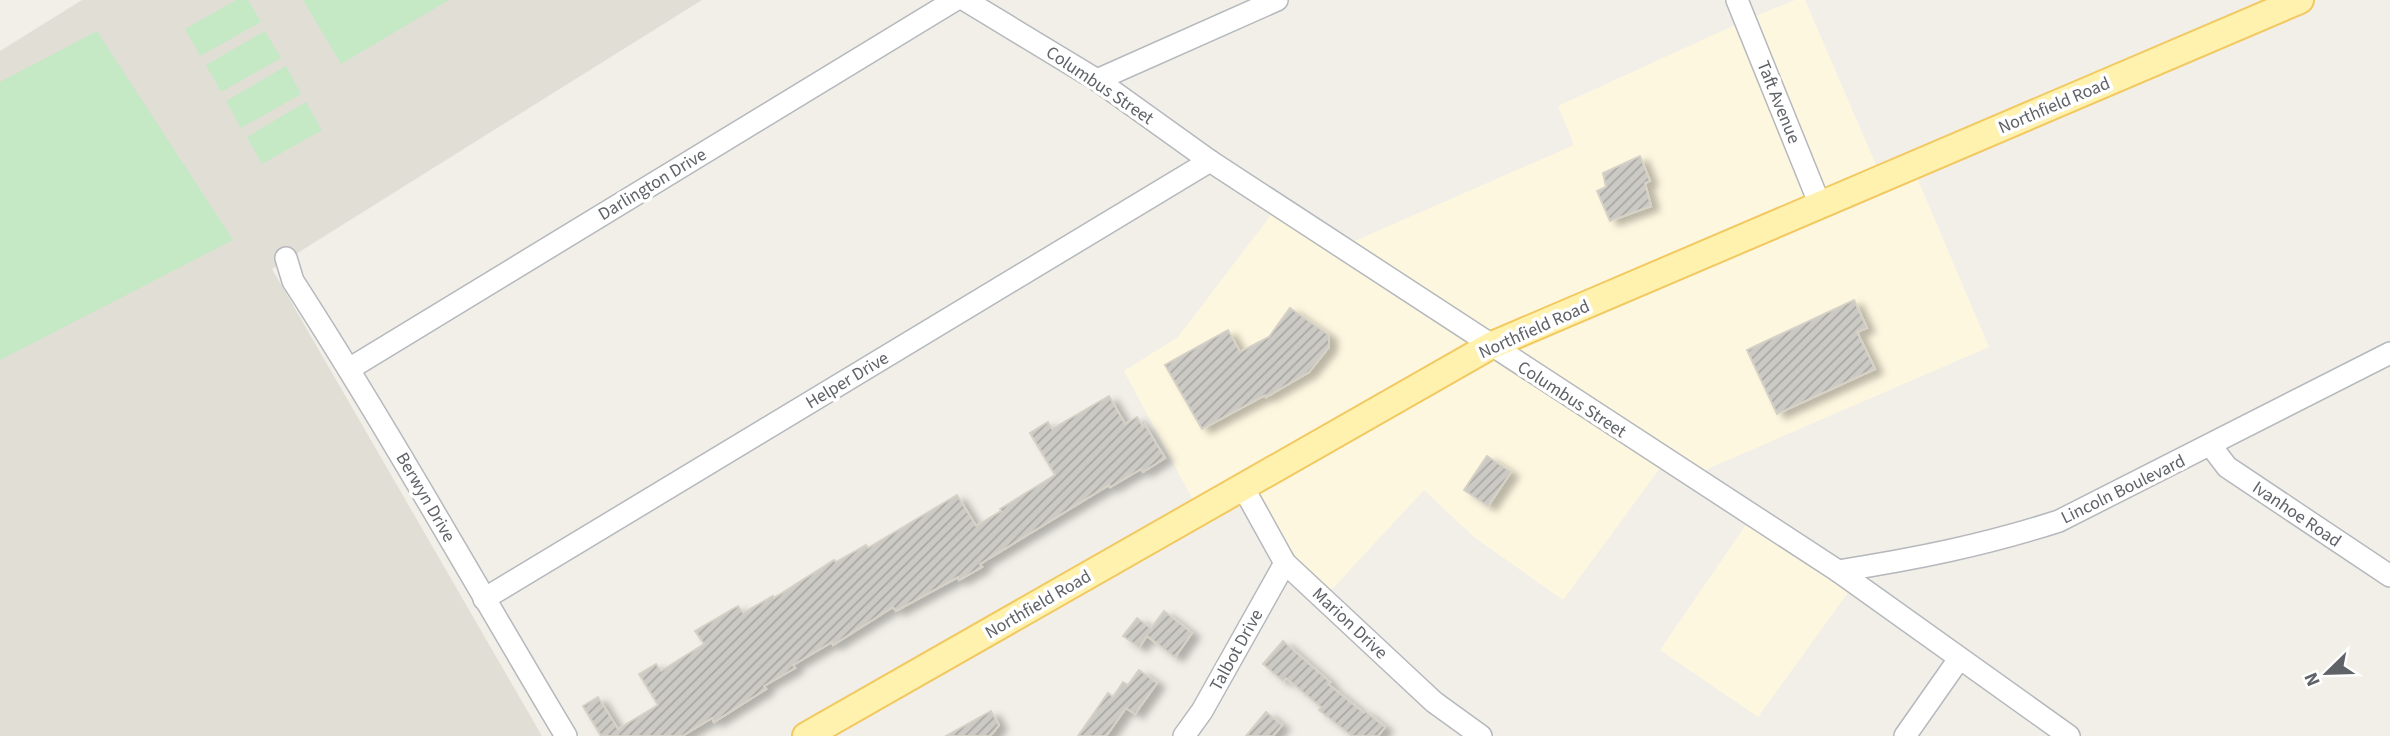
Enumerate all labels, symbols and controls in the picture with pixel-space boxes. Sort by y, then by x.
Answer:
street label: Columbus Street [1041,40,1159,131]
street label: Taft Avenue [1751,57,1806,147]
street label: Northfield Road [1995,71,2114,140]
street label: Darlington Drive [593,142,711,227]
street label: Northfield Road [1475,294,1594,365]
street label: Helper Drive [801,346,894,415]
street label: Columbus Street [1512,355,1631,444]
street label: Berwyn Drive [390,448,461,547]
street label: Lincoln Boulevard [2057,449,2190,530]
street label: Ivanhoe Road [2247,475,2346,553]
street label: Northfield Road [980,564,1096,645]
street label: Marion Drive [1306,582,1393,665]
street label: Talbot Drive [1204,605,1269,696]
north arrow [2292,638,2362,708]
text: N [2298,668,2328,690]

